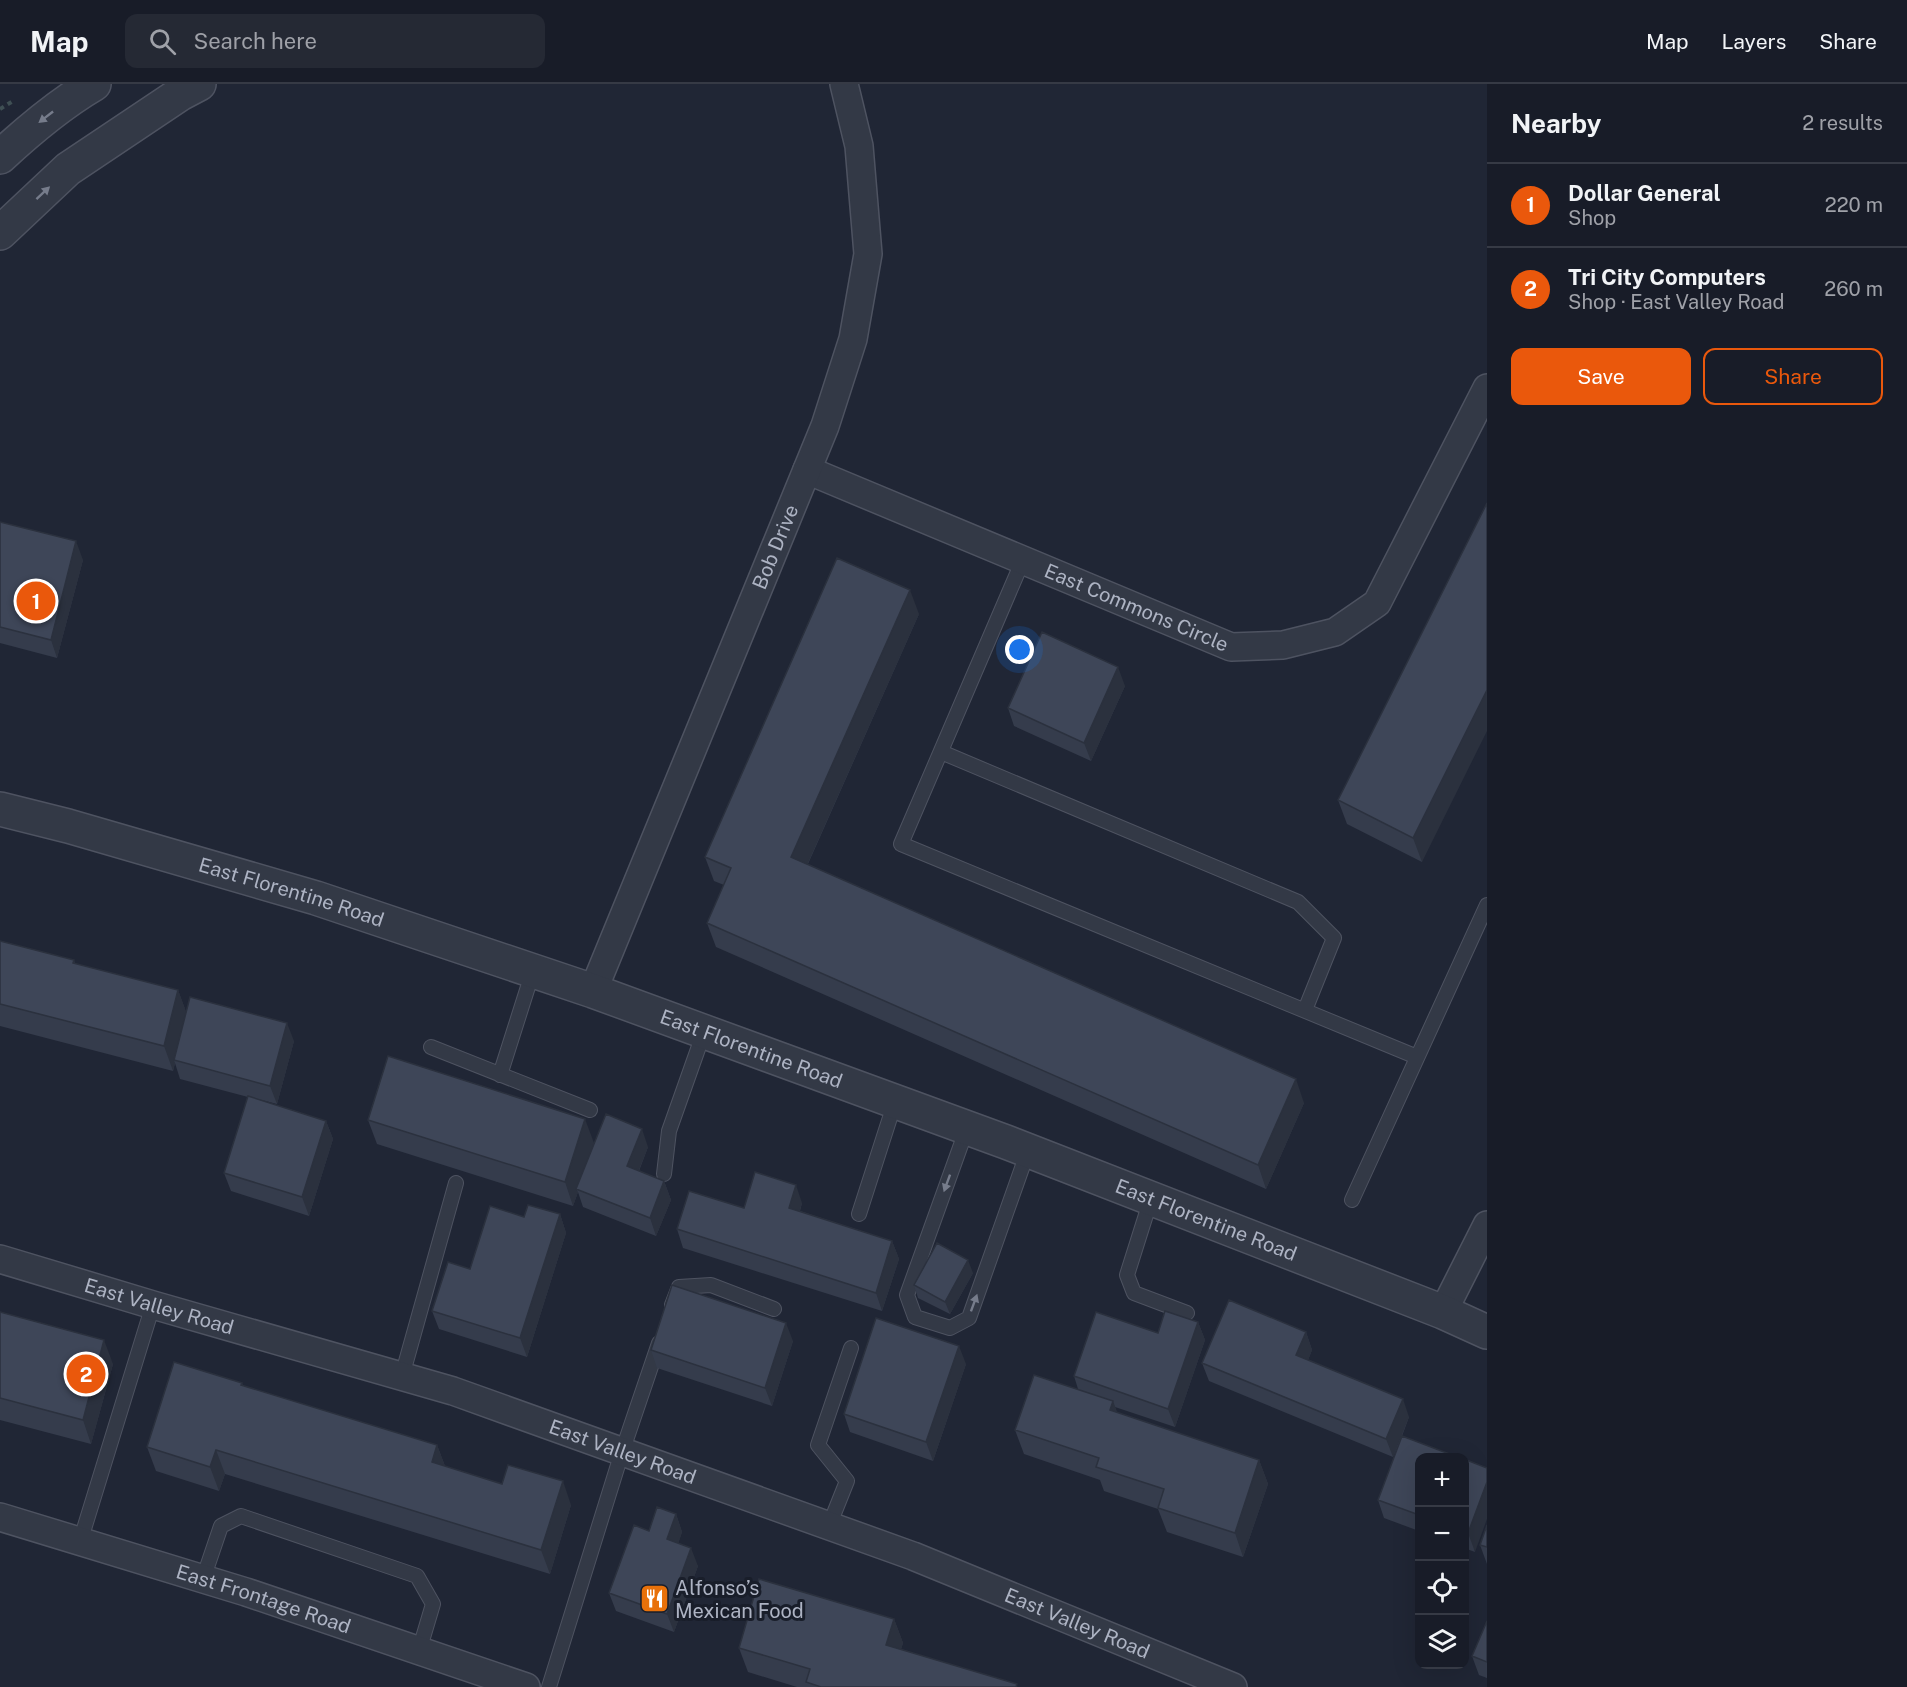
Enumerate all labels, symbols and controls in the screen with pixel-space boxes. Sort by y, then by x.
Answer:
search box [125,14,545,68]
text: Map [30,25,89,58]
icon: search [146,25,179,58]
text: Search here [194,28,317,54]
text: Map [1646,29,1689,54]
text: Layers [1722,29,1786,54]
text: Share [1819,29,1877,54]
text: Nearby [1511,108,1601,139]
one-way arrow [39,111,54,123]
text: 2 results [1802,111,1883,135]
text: Dollar General [1568,180,1721,206]
one-way arrow [35,186,50,200]
text: 1 [1526,193,1535,217]
text: 220 m [1825,193,1883,217]
text: Shop [1568,206,1616,230]
text: Tri City Computers [1568,264,1766,290]
text: 2 [1524,277,1537,301]
text: 260 m [1824,277,1883,301]
text: Shop · East Valley Road [1568,290,1785,314]
button: Save [1511,348,1691,405]
button: Share [1703,348,1883,405]
street label: Bob Drive [747,501,803,593]
street label: East Commons Circle [1041,558,1232,657]
pin: 1 [16,578,56,624]
your location [1005,635,1034,664]
street label: East Florentine Road [196,853,387,932]
street label: East Florentine Road [657,1005,846,1093]
street label: East Florentine Road [1112,1174,1300,1266]
one-way arrow [942,1175,952,1193]
street label: East Valley Road [82,1273,237,1340]
one-way arrow [970,1294,979,1312]
pin: 2 [66,1352,106,1396]
street label: East Valley Road [546,1414,699,1489]
map controls [1415,1453,1469,1669]
button: + [1415,1453,1469,1507]
button: − [1415,1507,1469,1561]
street label: East Frontage Road [173,1559,354,1639]
button: locate [1415,1561,1469,1615]
place label: Alfonso’s Mexican Food [675,1576,804,1623]
restaurant icon: Alfonso’s Mexican Food [638,1583,670,1615]
street label: East Valley Road [1001,1583,1153,1664]
button: layers [1415,1615,1469,1669]

